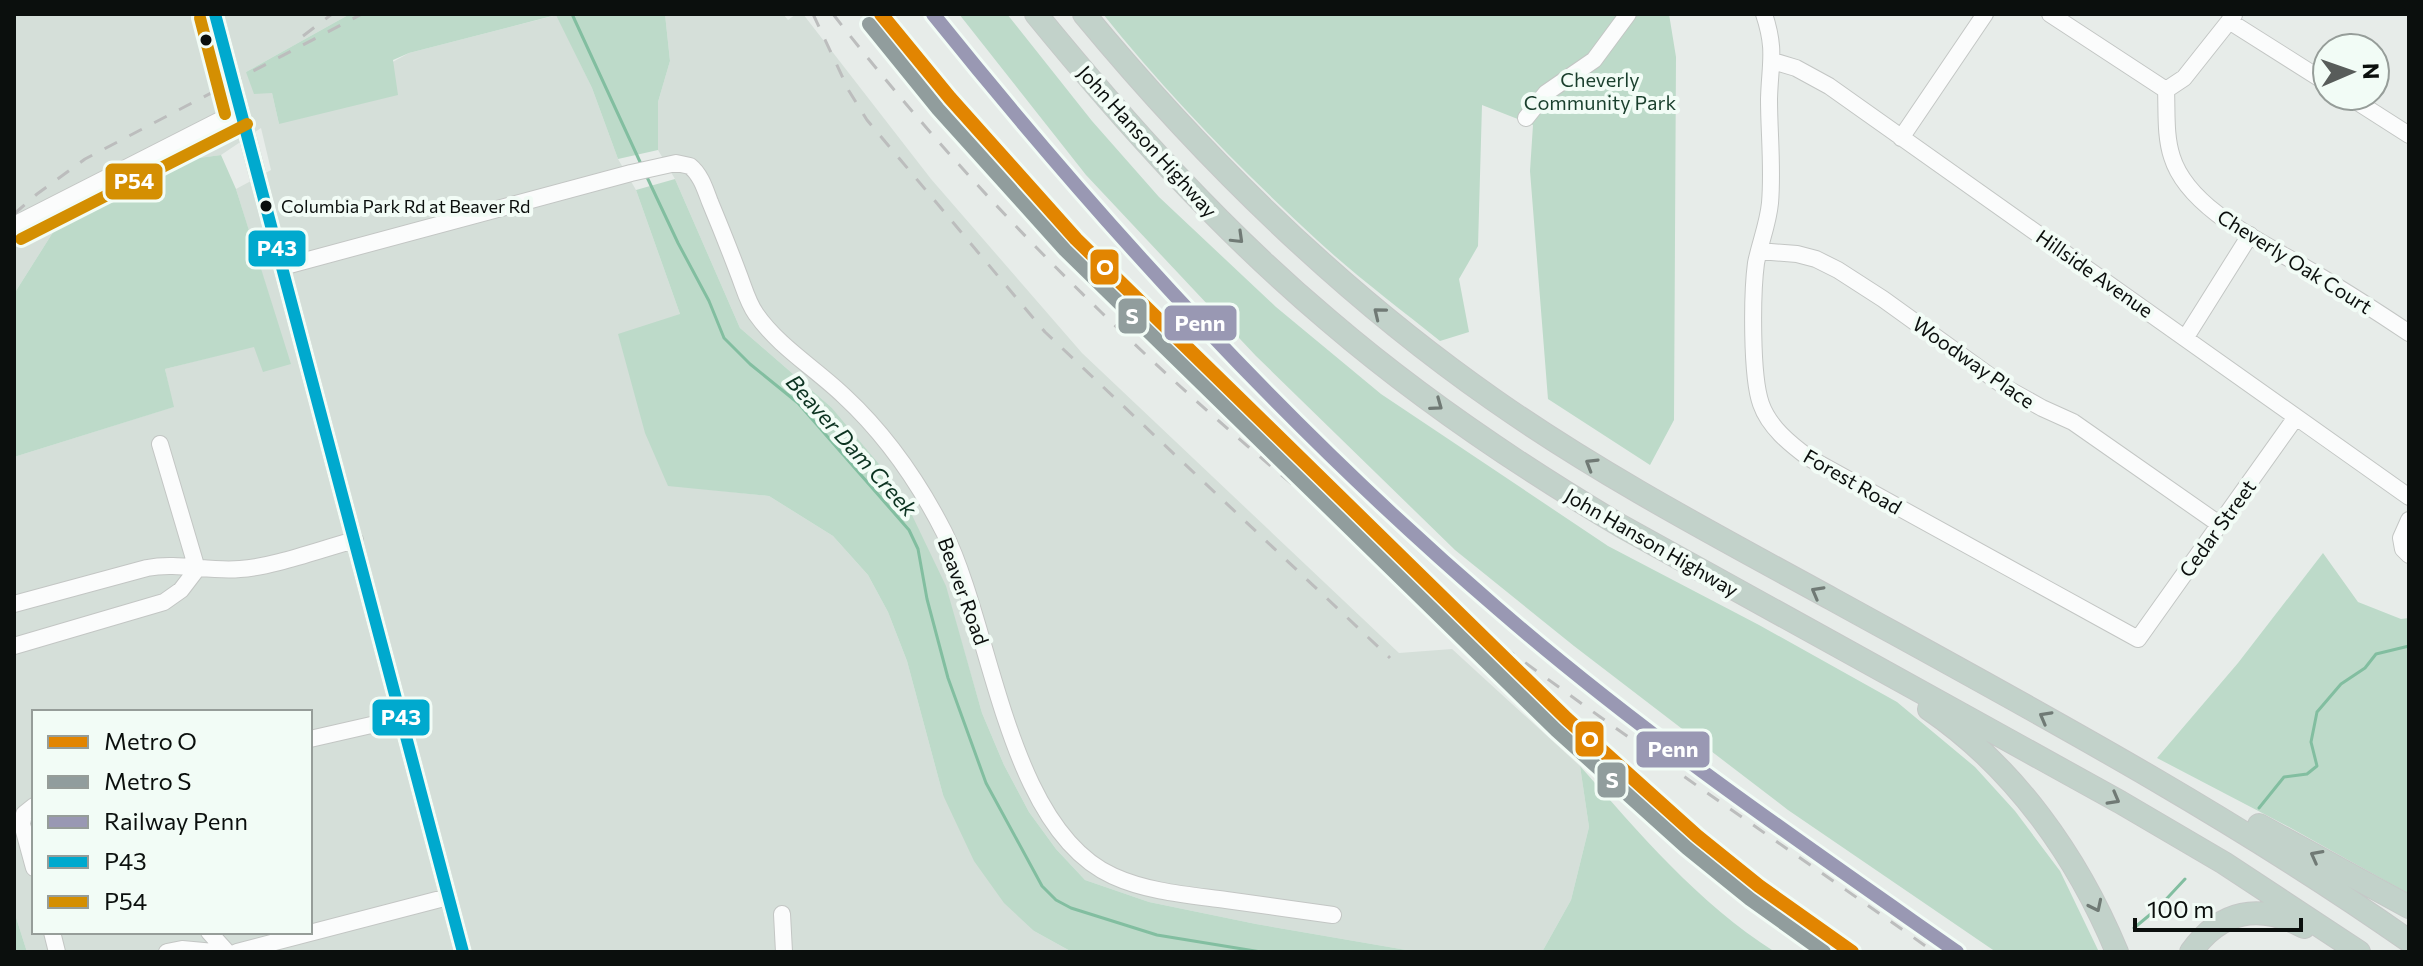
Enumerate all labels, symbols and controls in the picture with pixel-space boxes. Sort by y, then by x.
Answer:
unlabelled marker [198,32,214,48]
north arrow [2311,32,2391,112]
street label: John Hanson Highway [1073,60,1223,222]
text: N [2358,63,2385,80]
park label: Cheverly Community Park [1524,67,1676,114]
line badge: P54 [104,162,164,201]
text: P54 [114,167,154,194]
place label: Columbia Park Rd at Beaver Rd [281,195,530,217]
marker: Columbia Park Rd at Beaver Rd [258,198,274,214]
street label: Cheverly Oak Court [2213,204,2377,318]
street label: Hillside Avenue [2032,224,2158,322]
one-way arrow [1229,228,1243,243]
line badge: P43 [247,229,307,268]
text: P43 [257,234,297,261]
line badge: O [1089,248,1120,286]
text: O [1096,253,1114,280]
line badge: S [1117,297,1148,335]
text: S [1125,302,1139,329]
line badge: Penn [1163,304,1238,342]
one-way arrow [1374,308,1389,323]
text: Penn [1174,309,1226,336]
street label: Woodway Place [1908,311,2040,413]
water label: Beaver Dam Creek [781,368,924,523]
one-way arrow [1428,395,1442,410]
street label: Forest Road [1800,443,1906,519]
one-way arrow [1585,458,1600,473]
street label: Cedar Street [2174,475,2260,581]
street label: John Hanson Highway [1561,483,1743,601]
street label: Beaver Road [933,534,995,648]
one-way arrow [1811,586,1826,601]
line badge: P43 [371,698,431,737]
text: P43 [381,703,421,730]
legend [32,710,312,934]
one-way arrow [2040,711,2054,727]
line badge: O [1574,720,1605,758]
text: O [1581,725,1599,752]
text: Metro O [104,726,197,755]
line badge: Penn [1635,730,1711,769]
text: Penn [1647,735,1699,762]
line badge: S [1596,761,1627,799]
text: Metro S [104,766,191,795]
text: S [1605,766,1619,793]
one-way arrow [2106,789,2120,804]
text: Railway Penn [104,806,248,835]
text: P43 [104,846,147,875]
one-way arrow [2310,850,2324,865]
scale bar [2135,882,2301,932]
text: P54 [104,886,147,915]
text: 100 m [2147,894,2214,923]
one-way arrow [2086,897,2102,912]

